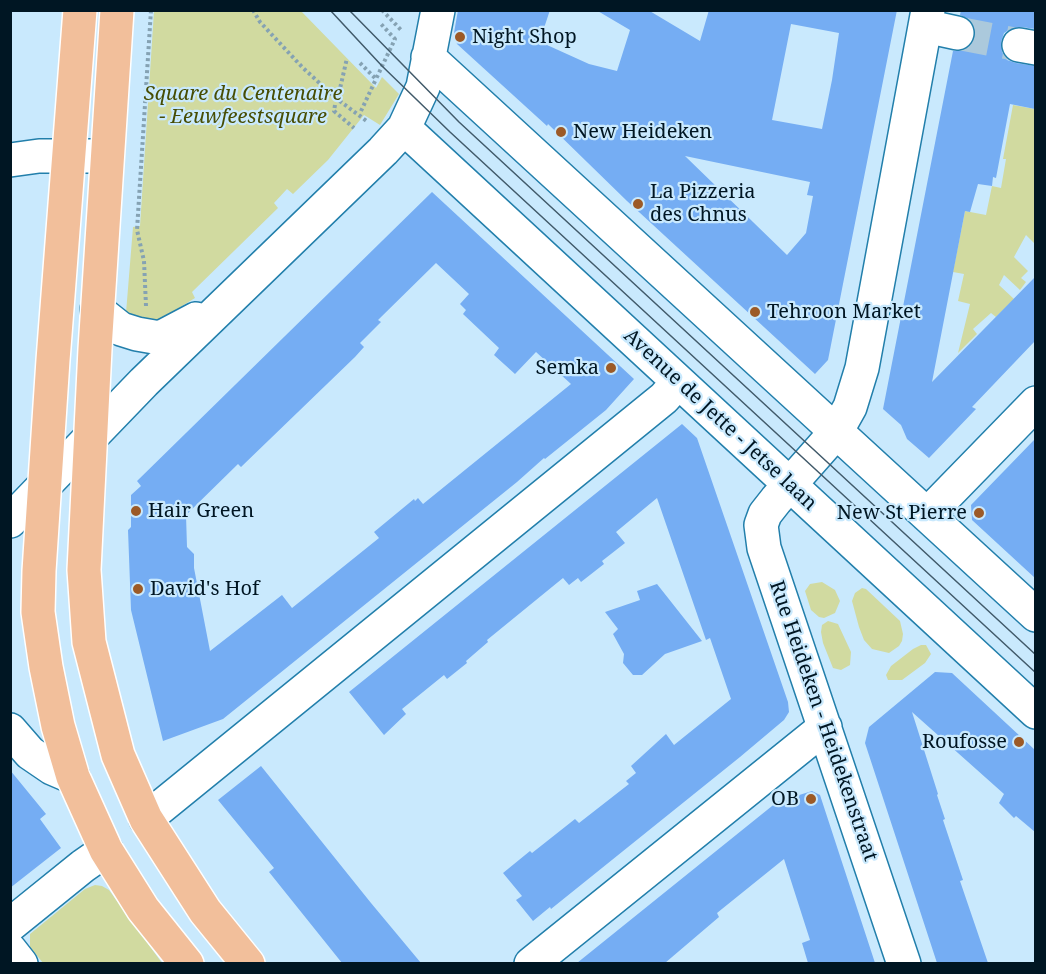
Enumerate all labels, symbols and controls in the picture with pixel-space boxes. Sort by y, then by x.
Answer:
place label: Night Shop [472,25,577,49]
marker: Night Shop [453,30,467,44]
park label: Square du Centenaire - Eeuwfeestsquare [144,82,342,129]
place label: New Heideken [573,120,712,144]
marker: New Heideken [554,125,568,139]
place label: La Pizzeria des Chnus [650,180,756,227]
marker: La Pizzeria des Chnus [631,197,645,211]
place label: Tehroon Market [767,300,921,324]
marker: Tehroon Market [748,305,762,319]
street label: Avenue de Jette - Jetse laan [618,324,822,516]
place label: Semka [536,356,599,380]
marker: Semka [604,361,618,375]
place label: Hair Green [148,499,254,523]
place label: New St Pierre [837,501,967,525]
marker: Hair Green [129,504,143,518]
marker: New St Pierre [972,506,986,520]
place label: David's Hof [150,577,259,601]
street label: Rue Heideken - Heidekenstraat [764,578,882,864]
marker: David's Hof [131,582,145,596]
place label: Roufosse [922,730,1007,754]
marker: Roufosse [1012,735,1026,749]
place label: OB [771,787,799,811]
marker: OB [804,792,818,806]

